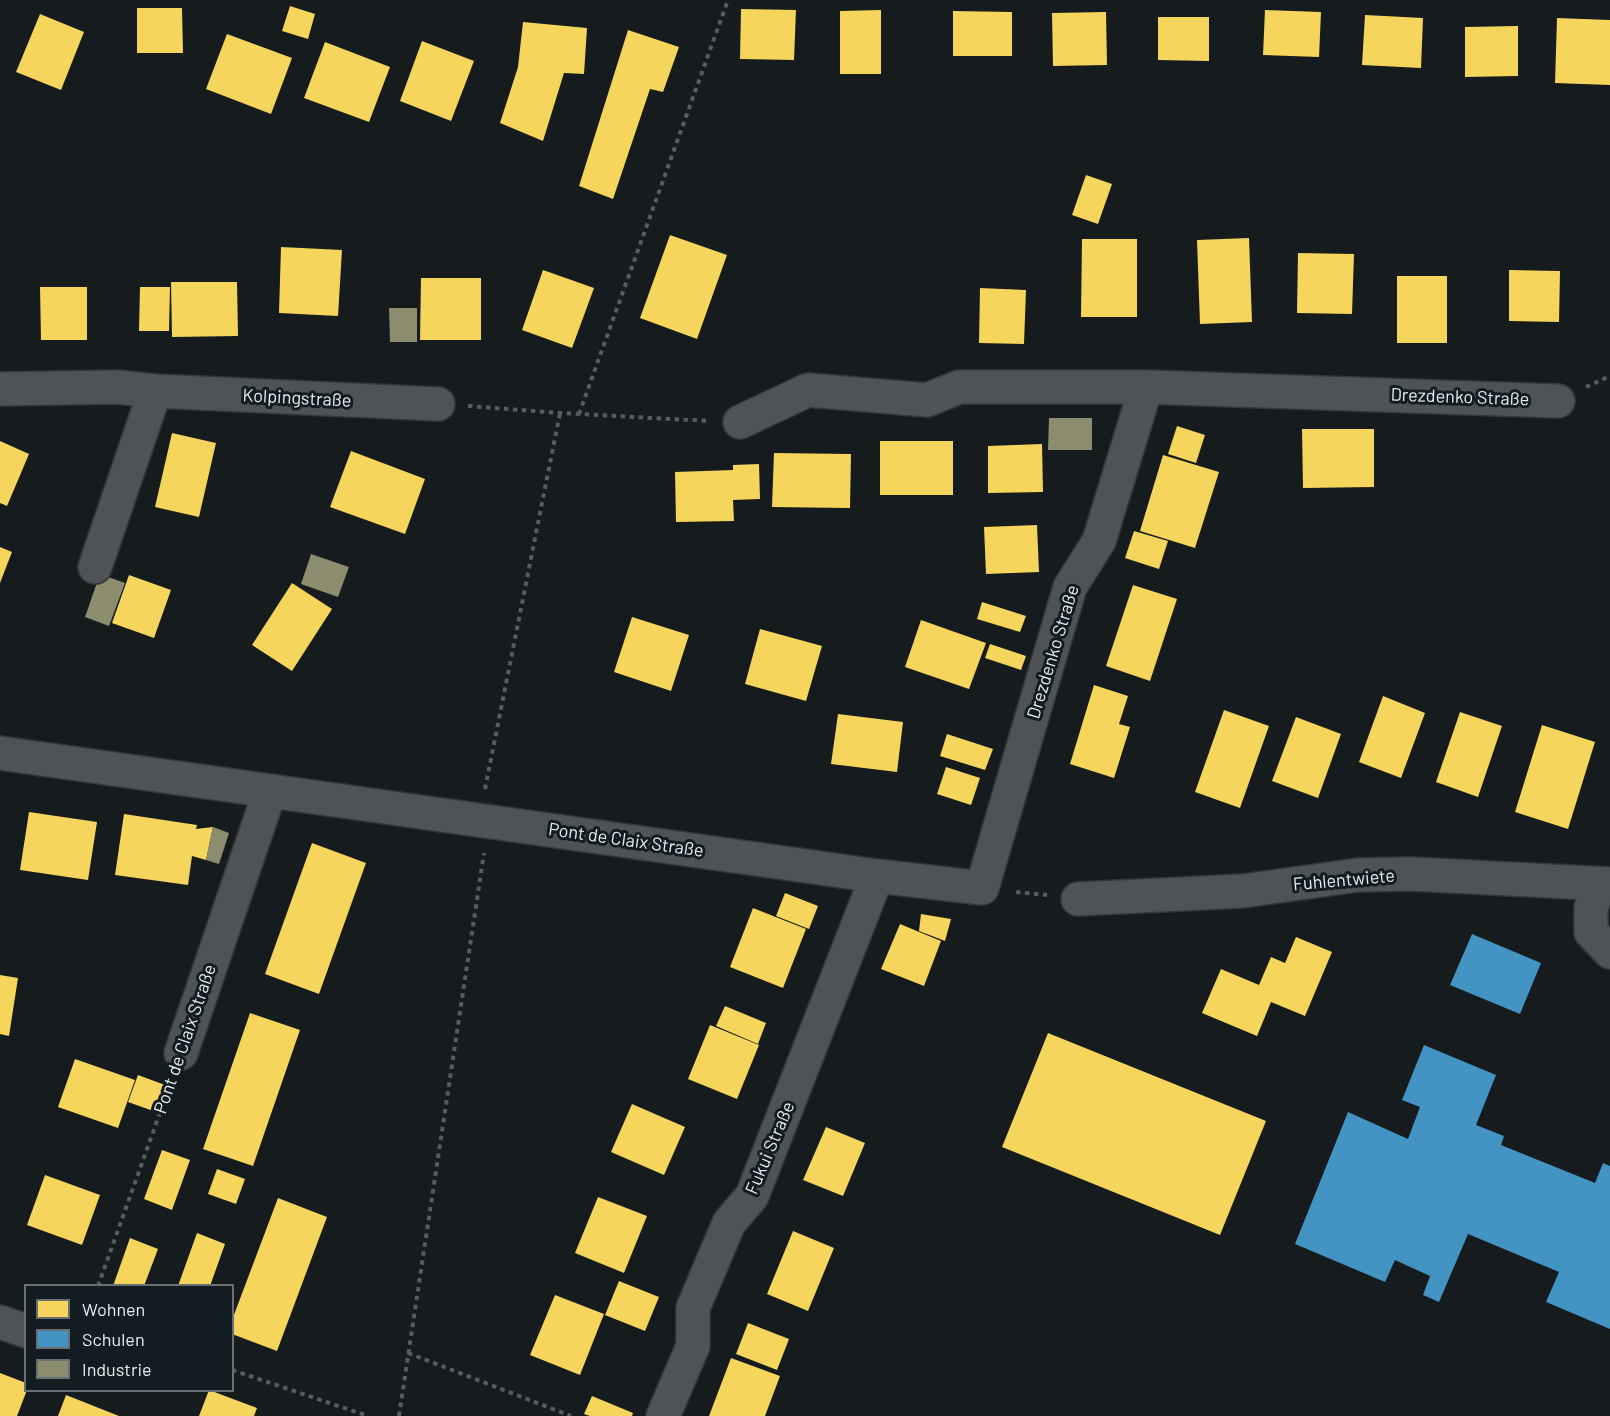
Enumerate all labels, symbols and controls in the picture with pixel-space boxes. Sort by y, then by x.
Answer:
street label: Kolpingstraße [242,384,352,412]
street label: Drezdenko Straße [1390,384,1530,410]
street label: Drezdenko Straße [1022,582,1084,722]
street label: Pont de Claix Straße [547,818,705,862]
street label: Fuhlentwiete [1292,865,1396,895]
street label: Pont de Claix Straße [149,962,221,1116]
street label: Fukui Straße [741,1098,799,1198]
legend [24,1284,234,1392]
text: Wohnen [82,1298,145,1320]
text: Schulen [82,1328,145,1350]
text: Industrie [82,1358,152,1380]

